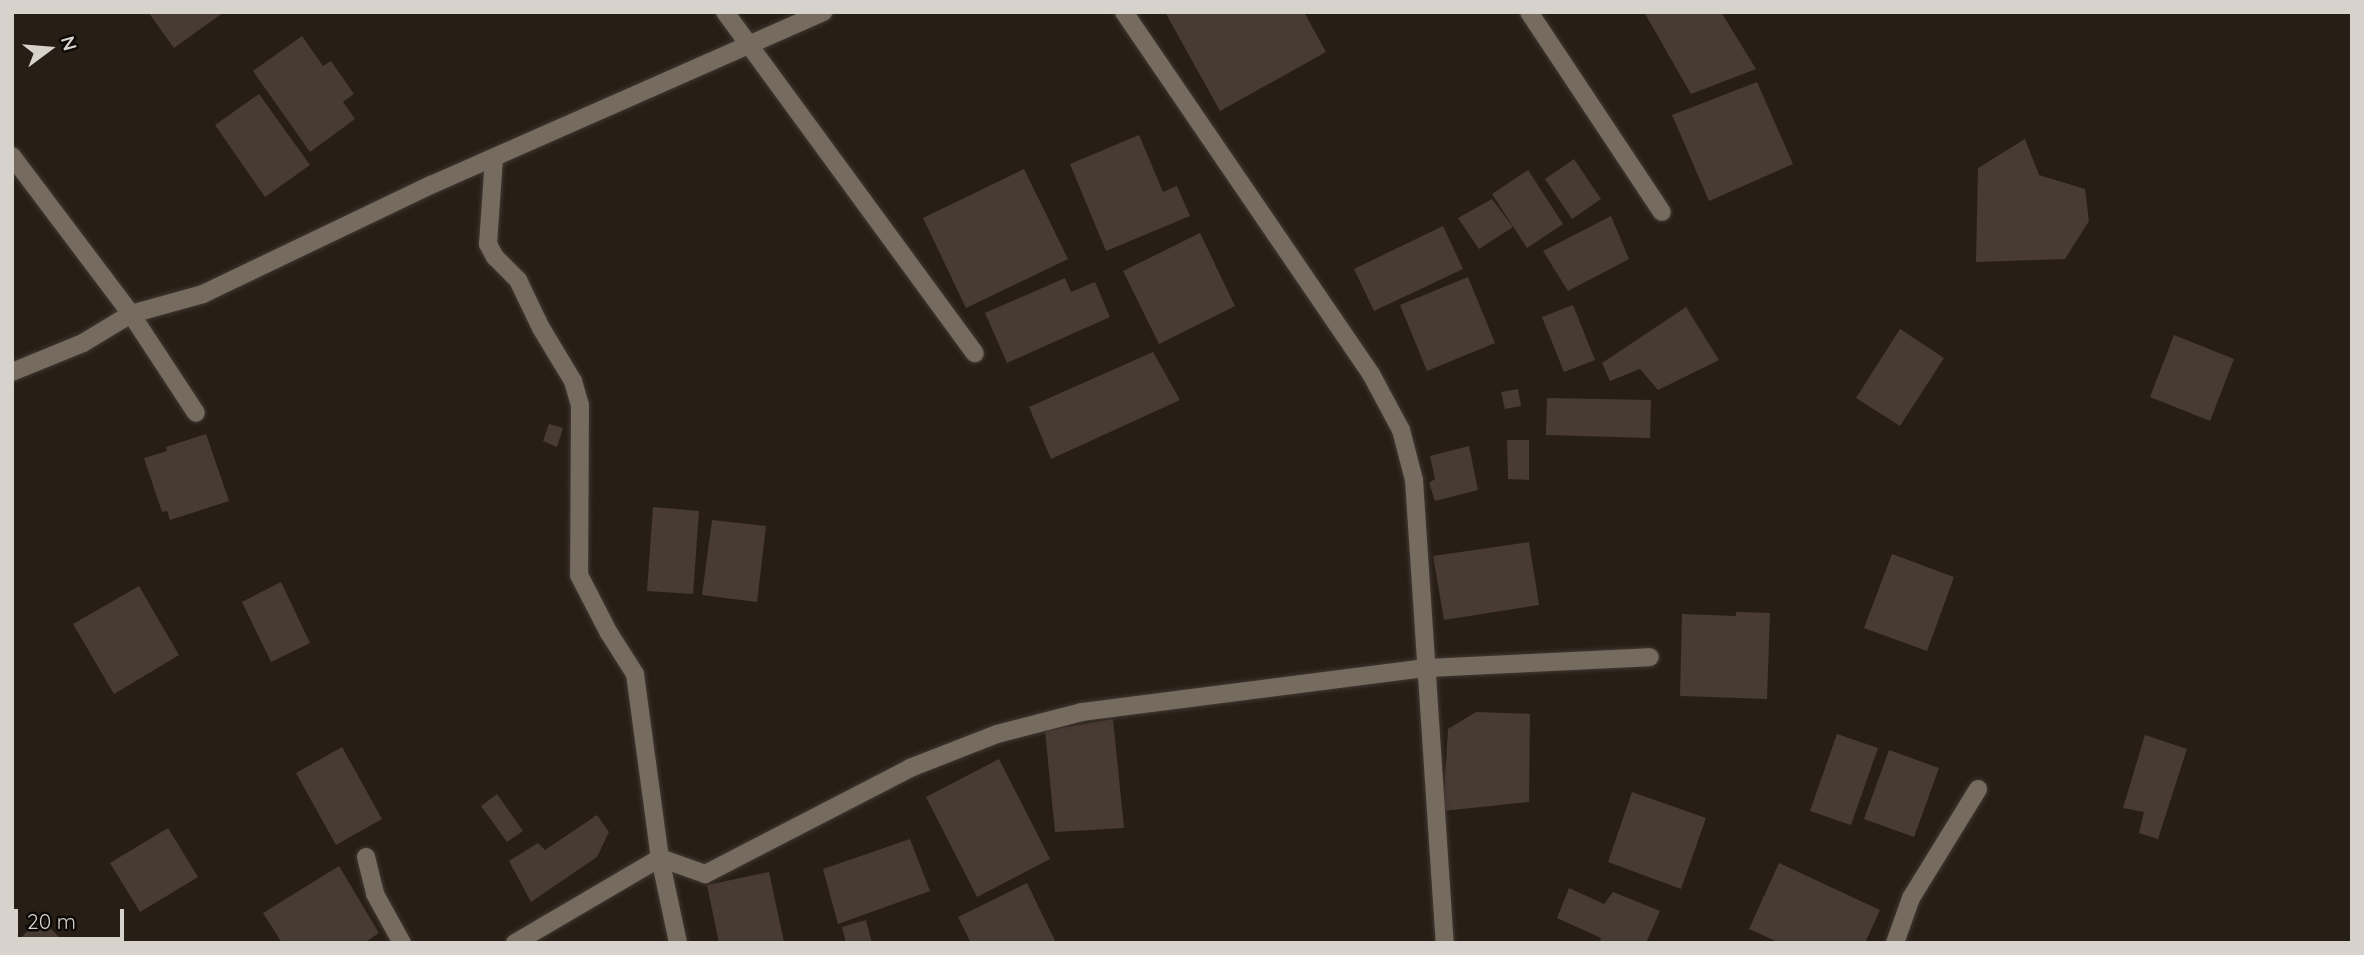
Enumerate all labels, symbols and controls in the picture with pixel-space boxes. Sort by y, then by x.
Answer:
north arrow [14,14,84,84]
text: N [56,33,83,53]
scale bar [18,895,128,939]
text: 20 m [27,908,76,934]

